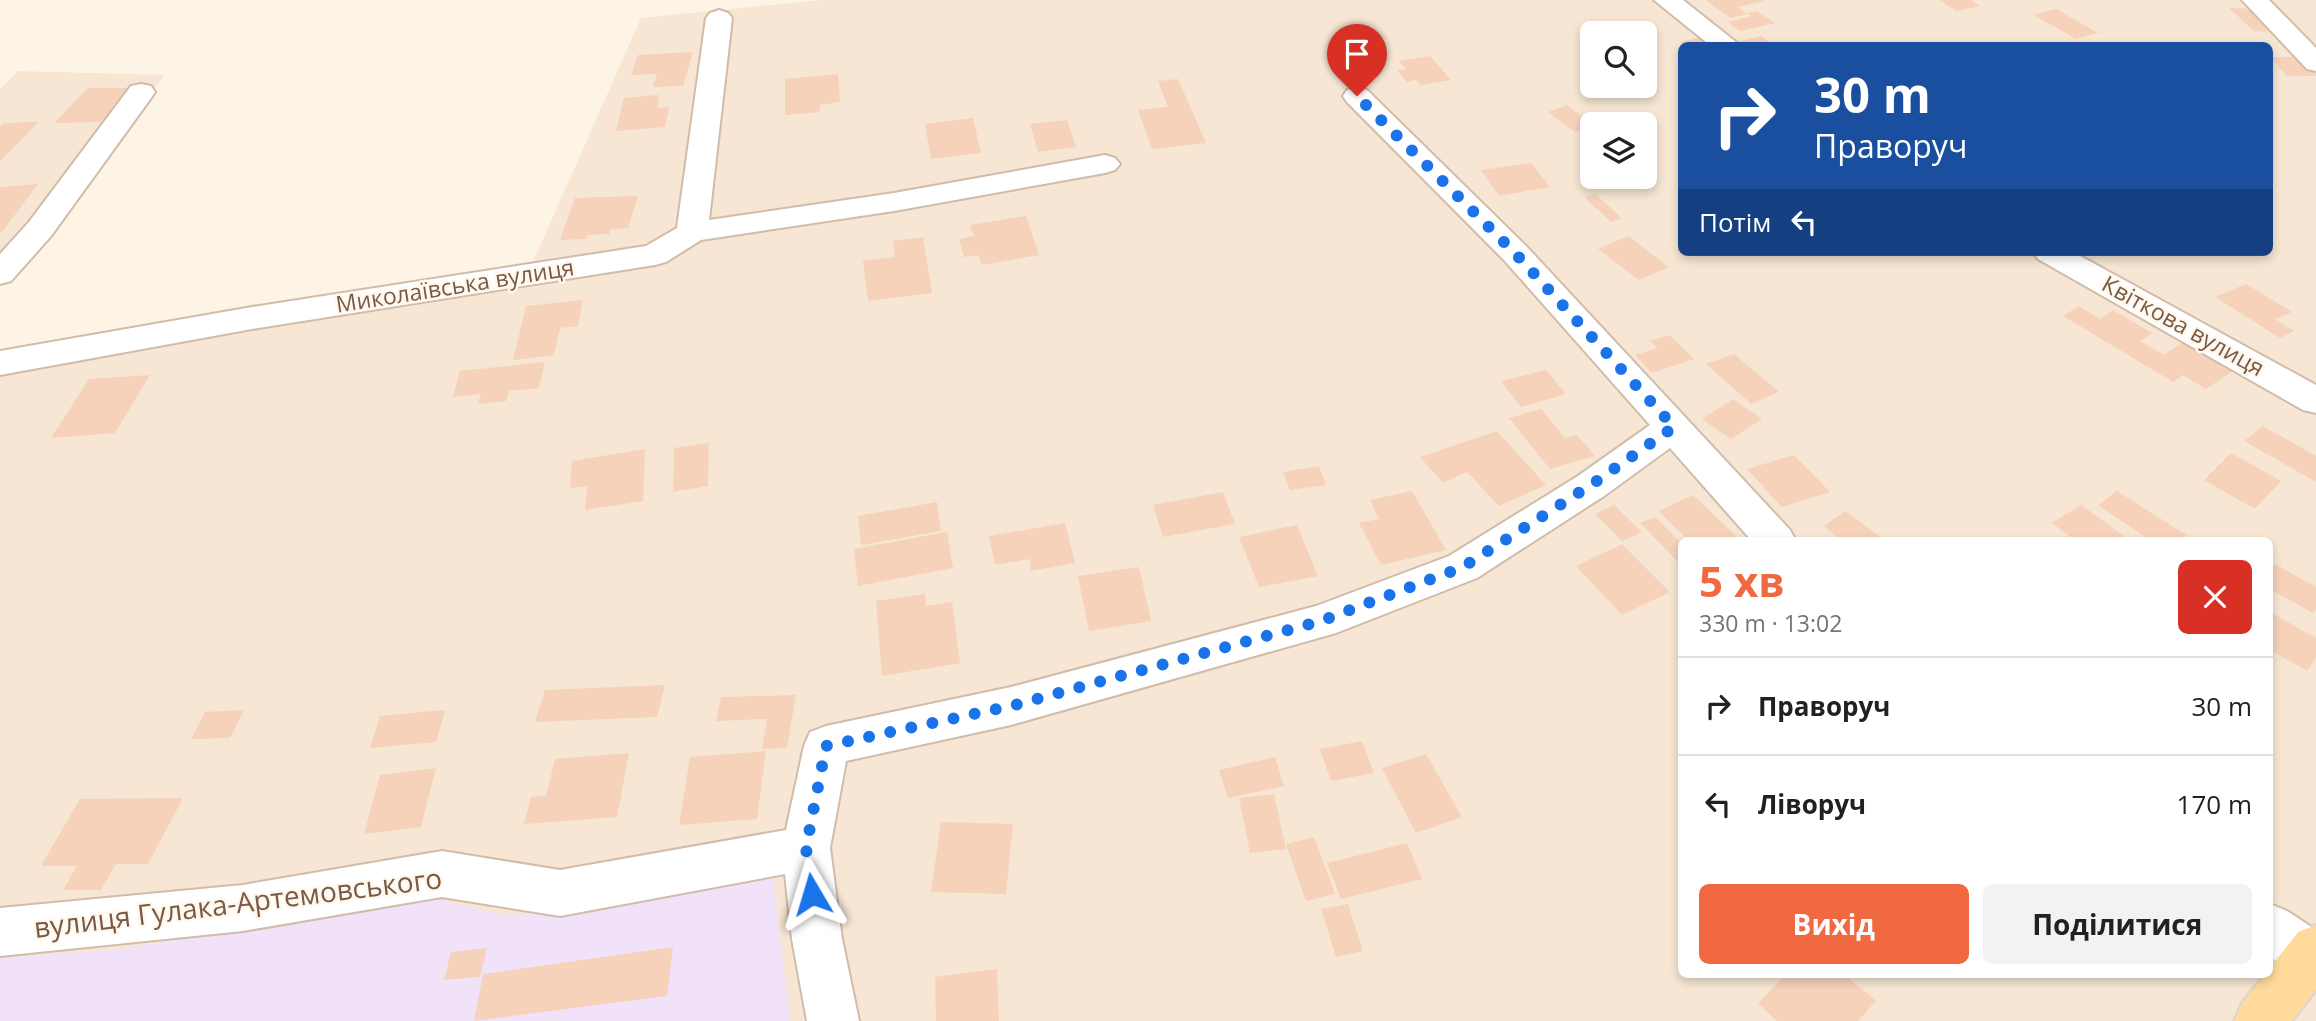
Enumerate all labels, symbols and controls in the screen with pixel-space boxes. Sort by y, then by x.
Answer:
map controls [1580,21,1657,189]
button: search [1580,21,1657,98]
pin [1327,24,1387,96]
icon: arrive [1338,35,1376,73]
text: 30 m [1814,61,1931,127]
icon: right [1699,70,1790,161]
button: layers [1580,112,1657,189]
text: Праворуч [1814,124,1967,167]
icon: left [1785,203,1823,241]
text: Потім [1699,204,1771,240]
street label: Миколаївська вулиця [333,250,576,320]
street label: Квіткова вулиця [2096,267,2270,383]
text: 5 хв [1699,552,1785,609]
button: close [2178,560,2252,634]
text: 330 m · 13:02 [1699,607,1842,639]
icon: right [1699,687,1737,725]
text: Праворуч [1758,688,1890,724]
text: 30 m [2191,688,2252,724]
icon: left [1699,785,1737,823]
text: Ліворуч [1758,786,1866,822]
text: 170 m [2177,786,2252,822]
position arrow [775,857,849,931]
street label: вулиця Гулака-Артемовського [32,858,444,946]
button: Вихід [1699,884,1969,964]
button: Поділитися [1983,884,2252,964]

